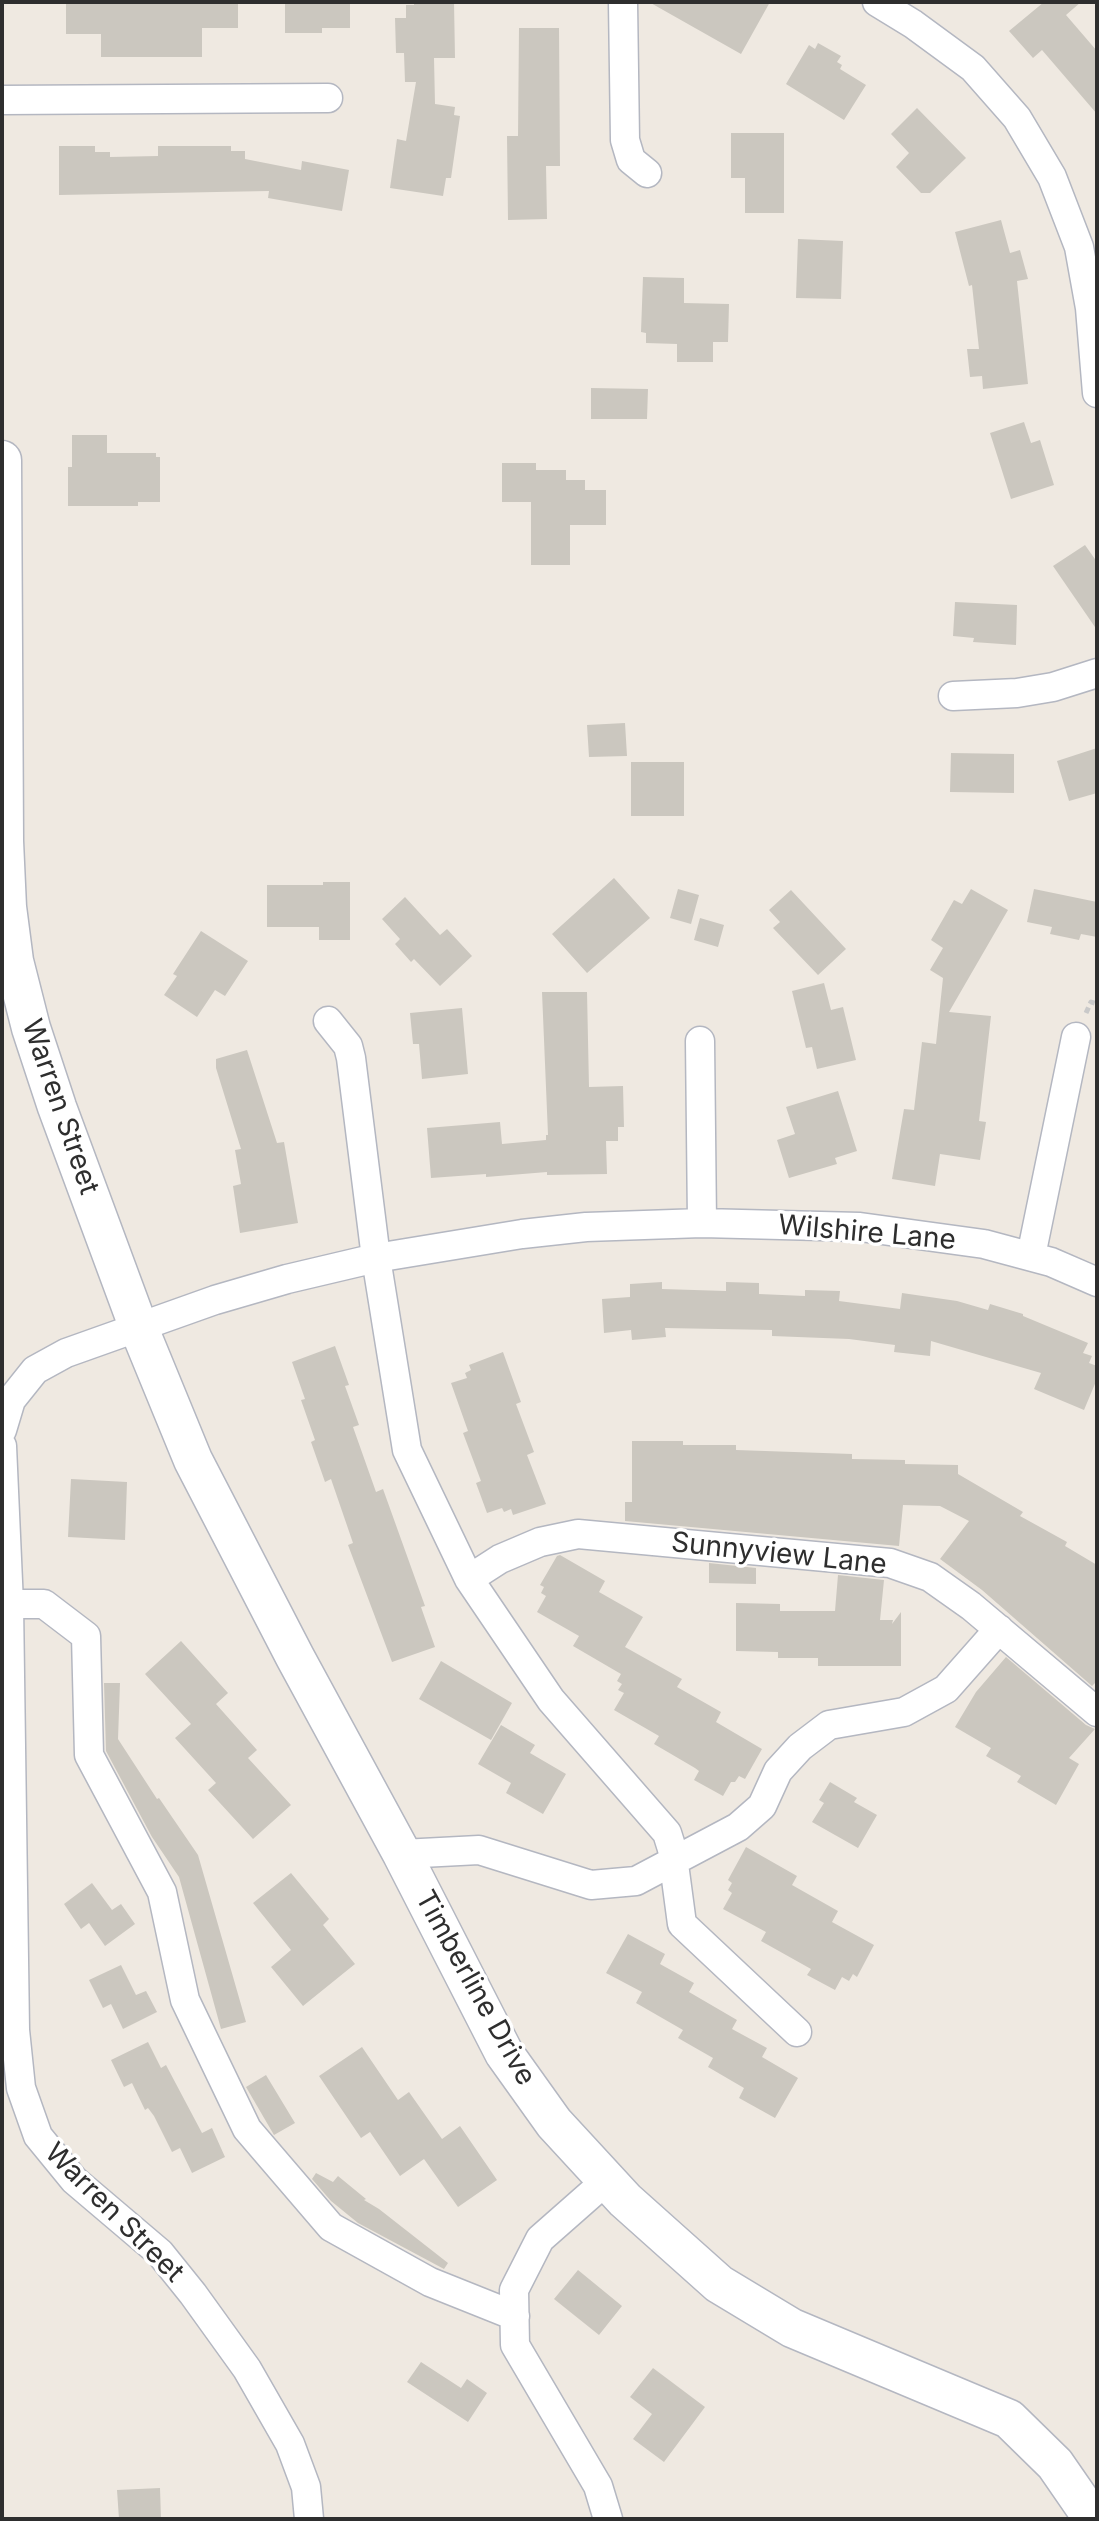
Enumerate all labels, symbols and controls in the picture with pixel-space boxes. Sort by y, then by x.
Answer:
street label: Warren Street [14,1015,106,1199]
street label: Wilshire Lane [777,1209,957,1257]
street label: Sunnyview Lane [670,1526,888,1582]
street label: Timberline Drive [408,1885,542,2091]
street label: Warren Street [38,2137,190,2289]

